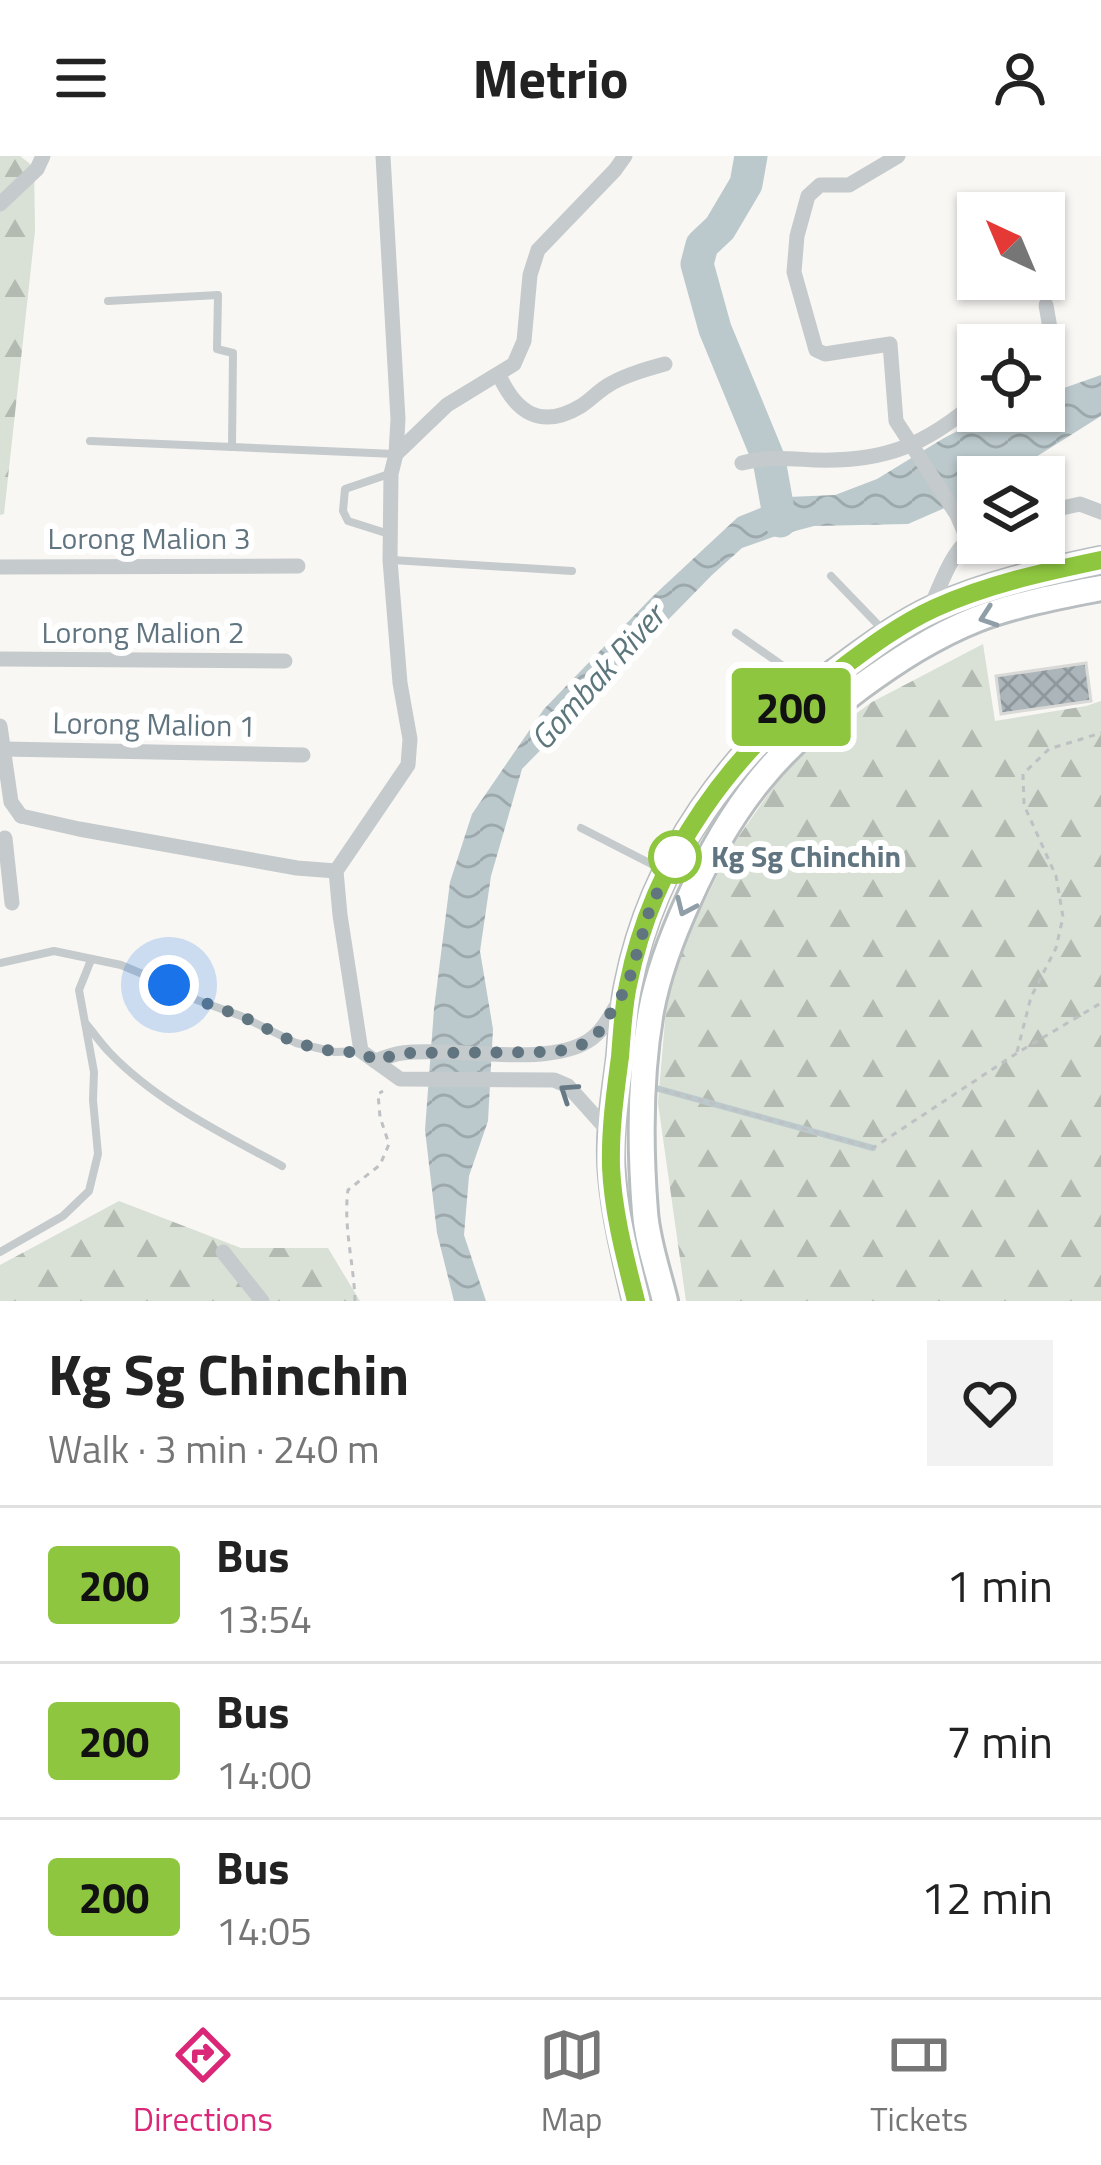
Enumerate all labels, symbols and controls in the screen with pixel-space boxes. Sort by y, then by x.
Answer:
text: Metrio [473,37,628,119]
icon: menu [48,45,114,111]
icon: person [987,45,1053,111]
north arrow [957,192,1065,300]
map controls [957,192,1065,564]
button: locate [957,324,1065,432]
button: layers [957,456,1065,564]
street label: Lorong Malion 3 [47,515,251,561]
water label: Gombak River [518,590,679,761]
one-way arrow [979,603,1000,627]
street label: Lorong Malion 2 [41,609,245,655]
line badge: 200 [722,668,860,746]
text: 200 [756,675,826,739]
street label: Lorong Malion 1 [52,699,256,749]
marker: Kg Sg Chinchin [650,832,700,882]
place label: Kg Sg Chinchin [711,833,901,879]
one-way arrow [676,895,700,916]
your location [139,955,199,1015]
one-way arrow [559,1084,581,1106]
text: Kg Sg Chinchin [48,1330,409,1417]
button: heart [927,1340,1053,1466]
text: Walk · 3 min · 240 m [48,1419,380,1478]
text: Bus [216,1521,290,1589]
text: 1 min [946,1551,1053,1619]
text: 200 [79,1553,149,1617]
text: 13:54 [216,1589,312,1648]
text: Bus [216,1677,290,1745]
text: 7 min [946,1707,1053,1775]
text: 200 [79,1709,149,1773]
text: 14:00 [216,1745,312,1804]
text: Bus [216,1833,290,1901]
text: 12 min [921,1863,1053,1931]
text: 200 [79,1865,149,1929]
text: 14:05 [216,1901,312,1960]
tab: Directions [133,2022,273,2144]
tab: Map [539,2022,605,2144]
tab: Tickets [870,2022,968,2144]

